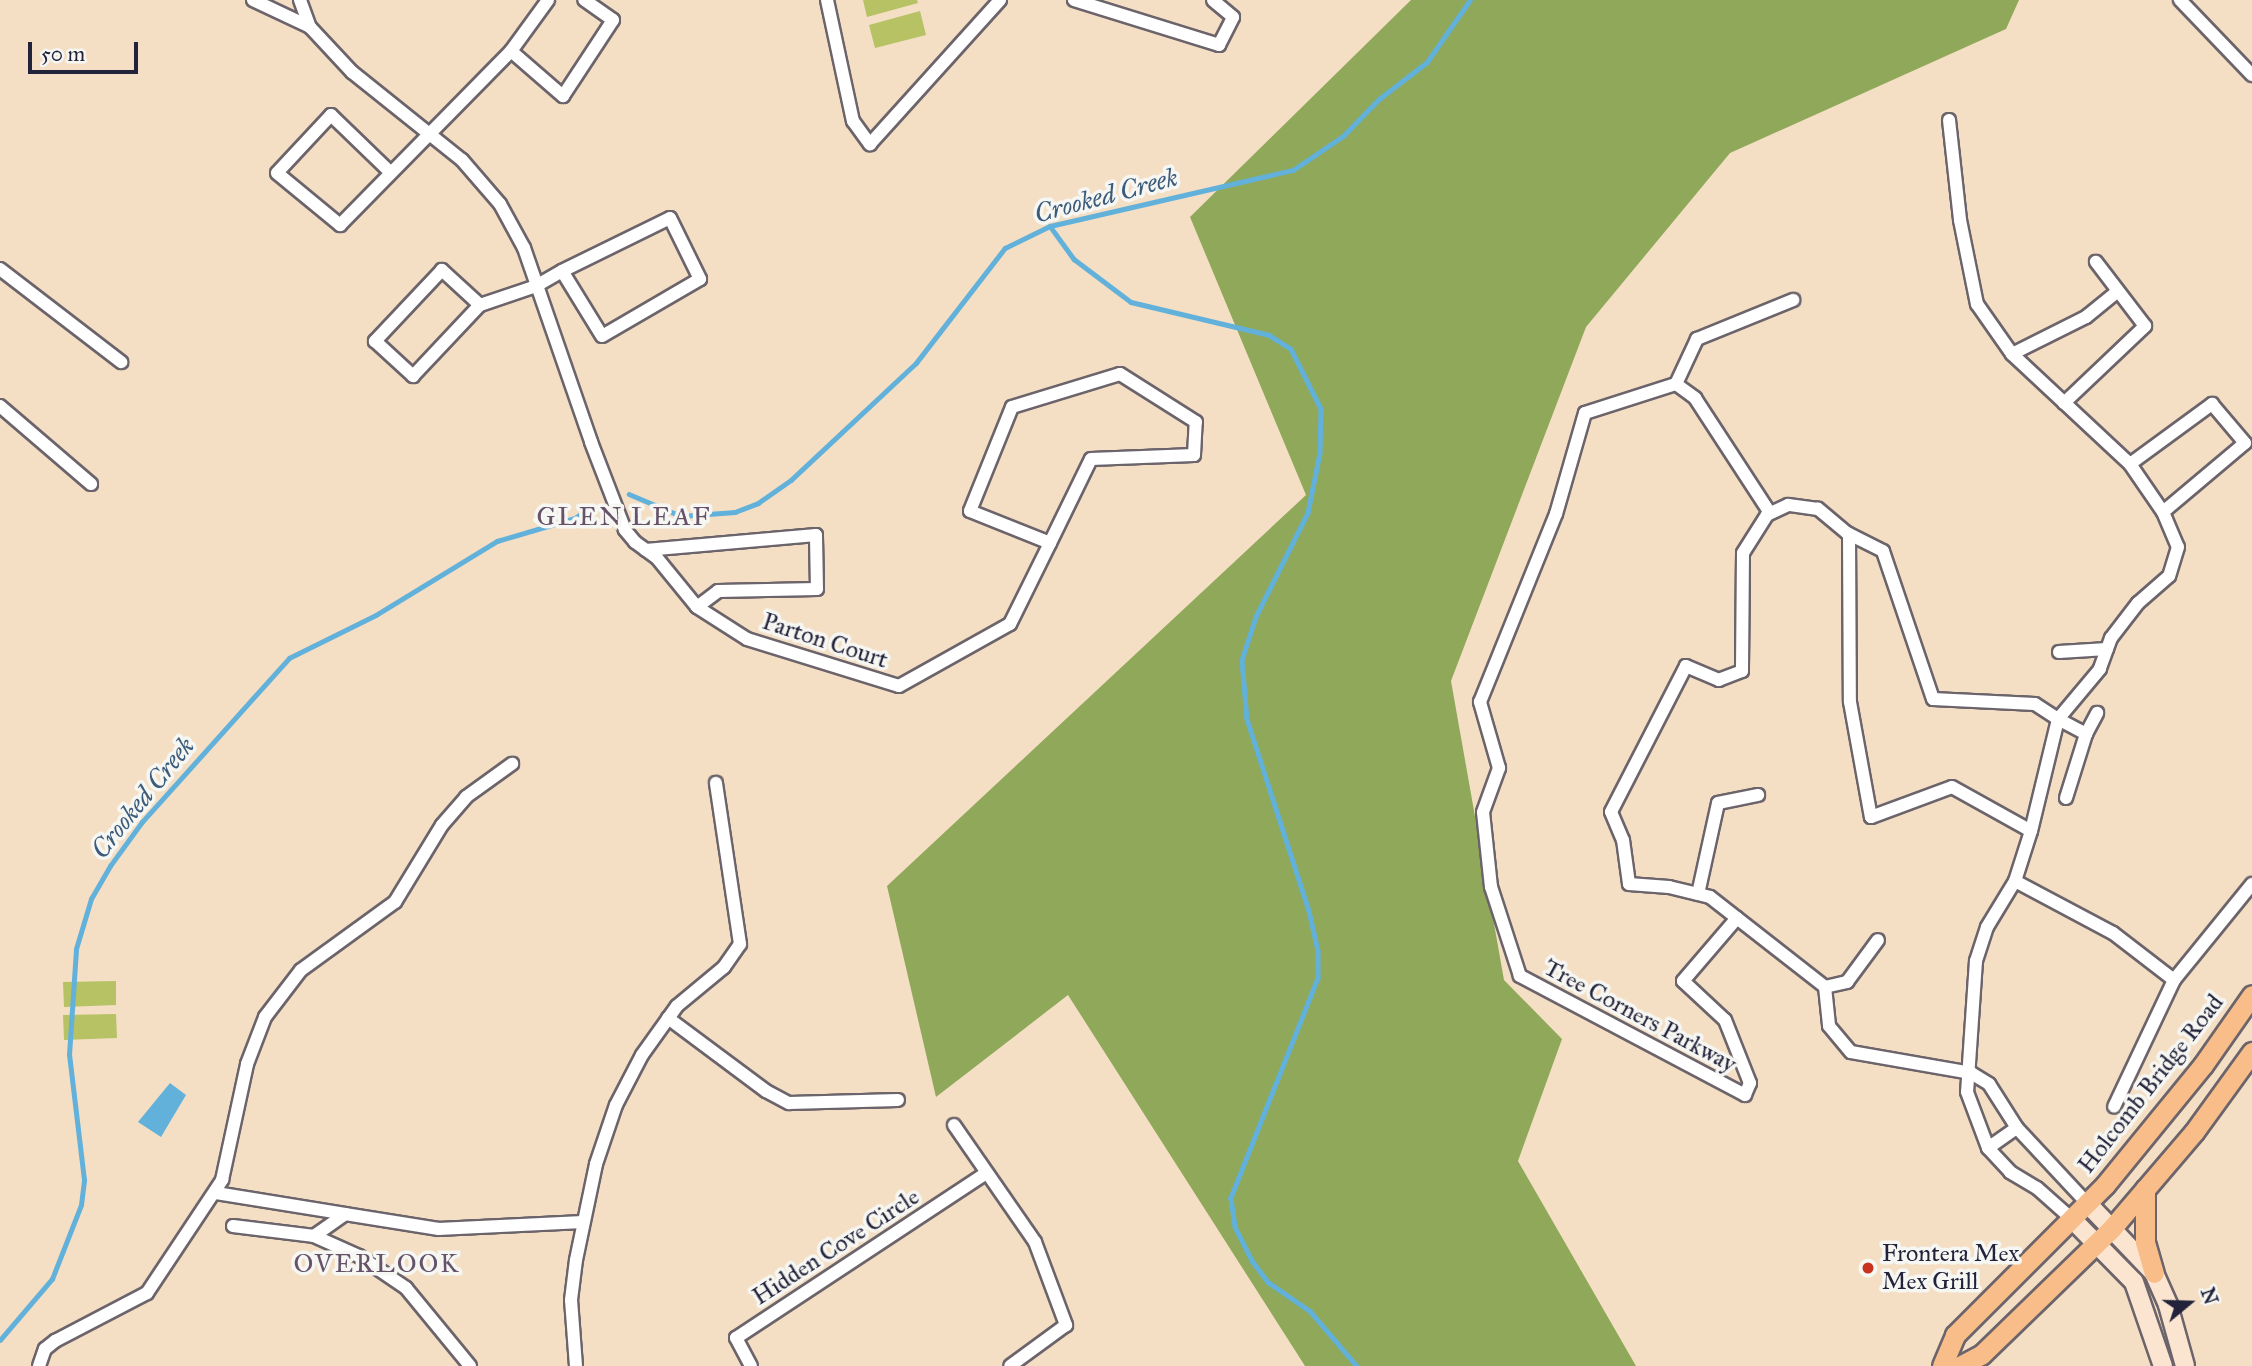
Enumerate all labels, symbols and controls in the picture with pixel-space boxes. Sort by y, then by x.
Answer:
scale bar [32,28,142,72]
text: 50 m [41,41,85,67]
water label: Crooked Creek [1031,162,1181,230]
district label: GLEN LEAF [538,501,710,533]
street label: Parton Court [759,607,891,675]
water label: Crooked Creek [85,731,201,865]
street label: Tree Corners Parkway [1539,953,1741,1079]
street label: Holcomb Bridge Road [2072,989,2230,1179]
street label: Hidden Cove Circle [747,1182,925,1312]
place label: Frontera Mex Mex Grill [1882,1240,2019,1296]
district label: OVERLOOK [294,1248,460,1280]
marker: Frontera Mex Mex Grill [1860,1260,1876,1276]
north arrow [2154,1268,2224,1338]
text: N [2196,1285,2223,1307]

